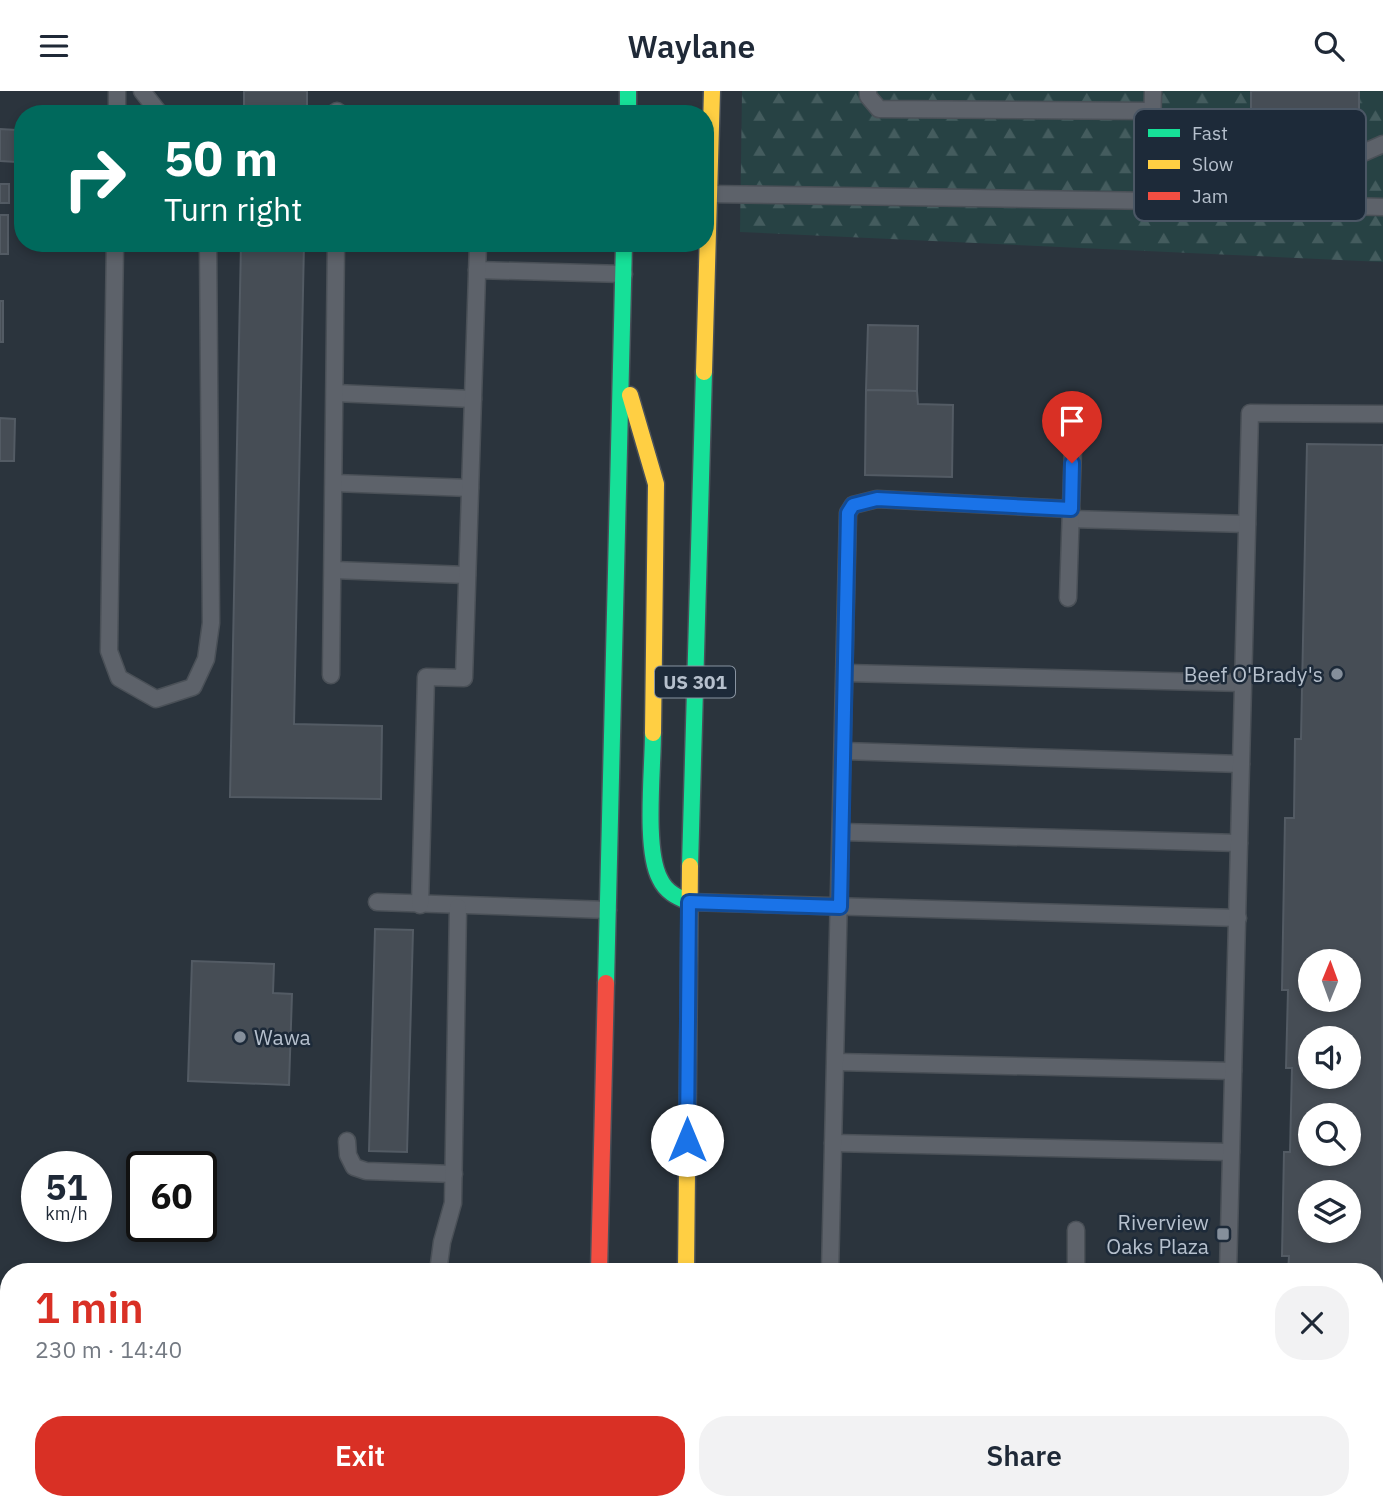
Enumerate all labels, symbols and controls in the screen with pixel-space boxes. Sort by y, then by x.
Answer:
text: Waylane [628,25,755,67]
icon: menu [35,27,73,65]
icon: search [1310,27,1348,65]
legend [1134,109,1366,221]
text: Fast [1192,121,1228,145]
text: 50 m [164,126,278,189]
icon: right [49,133,140,224]
text: Slow [1192,152,1233,176]
text: Jam [1192,184,1228,208]
text: Turn right [164,188,302,230]
pin [1042,391,1102,463]
icon: arrive [1053,402,1091,440]
place label: Beef O'Brady's [1184,660,1323,688]
marker: Beef O'Brady's [1329,666,1345,682]
road number: US 301 [655,667,735,697]
north arrow [1298,949,1362,1011]
map controls [1298,949,1361,1243]
place label: Wawa [254,1023,311,1051]
button: sound [1298,1026,1361,1089]
marker: Wawa [232,1029,248,1045]
position arrow [650,1103,724,1177]
button: search [1298,1103,1361,1166]
speed limit sign: 60 [126,1151,217,1242]
text: 51 [45,1164,88,1210]
button: layers [1298,1180,1361,1243]
text: km/h [45,1202,88,1225]
place label: Riverview Oaks Plaza [1106,1208,1209,1260]
marker: Riverview Oaks Plaza [1215,1226,1231,1242]
text: 1 min [35,1280,144,1335]
button: close [1275,1286,1349,1360]
text: 230 m · 14:40 [35,1334,182,1364]
button: Exit [35,1416,685,1496]
button: Share [699,1416,1349,1496]

